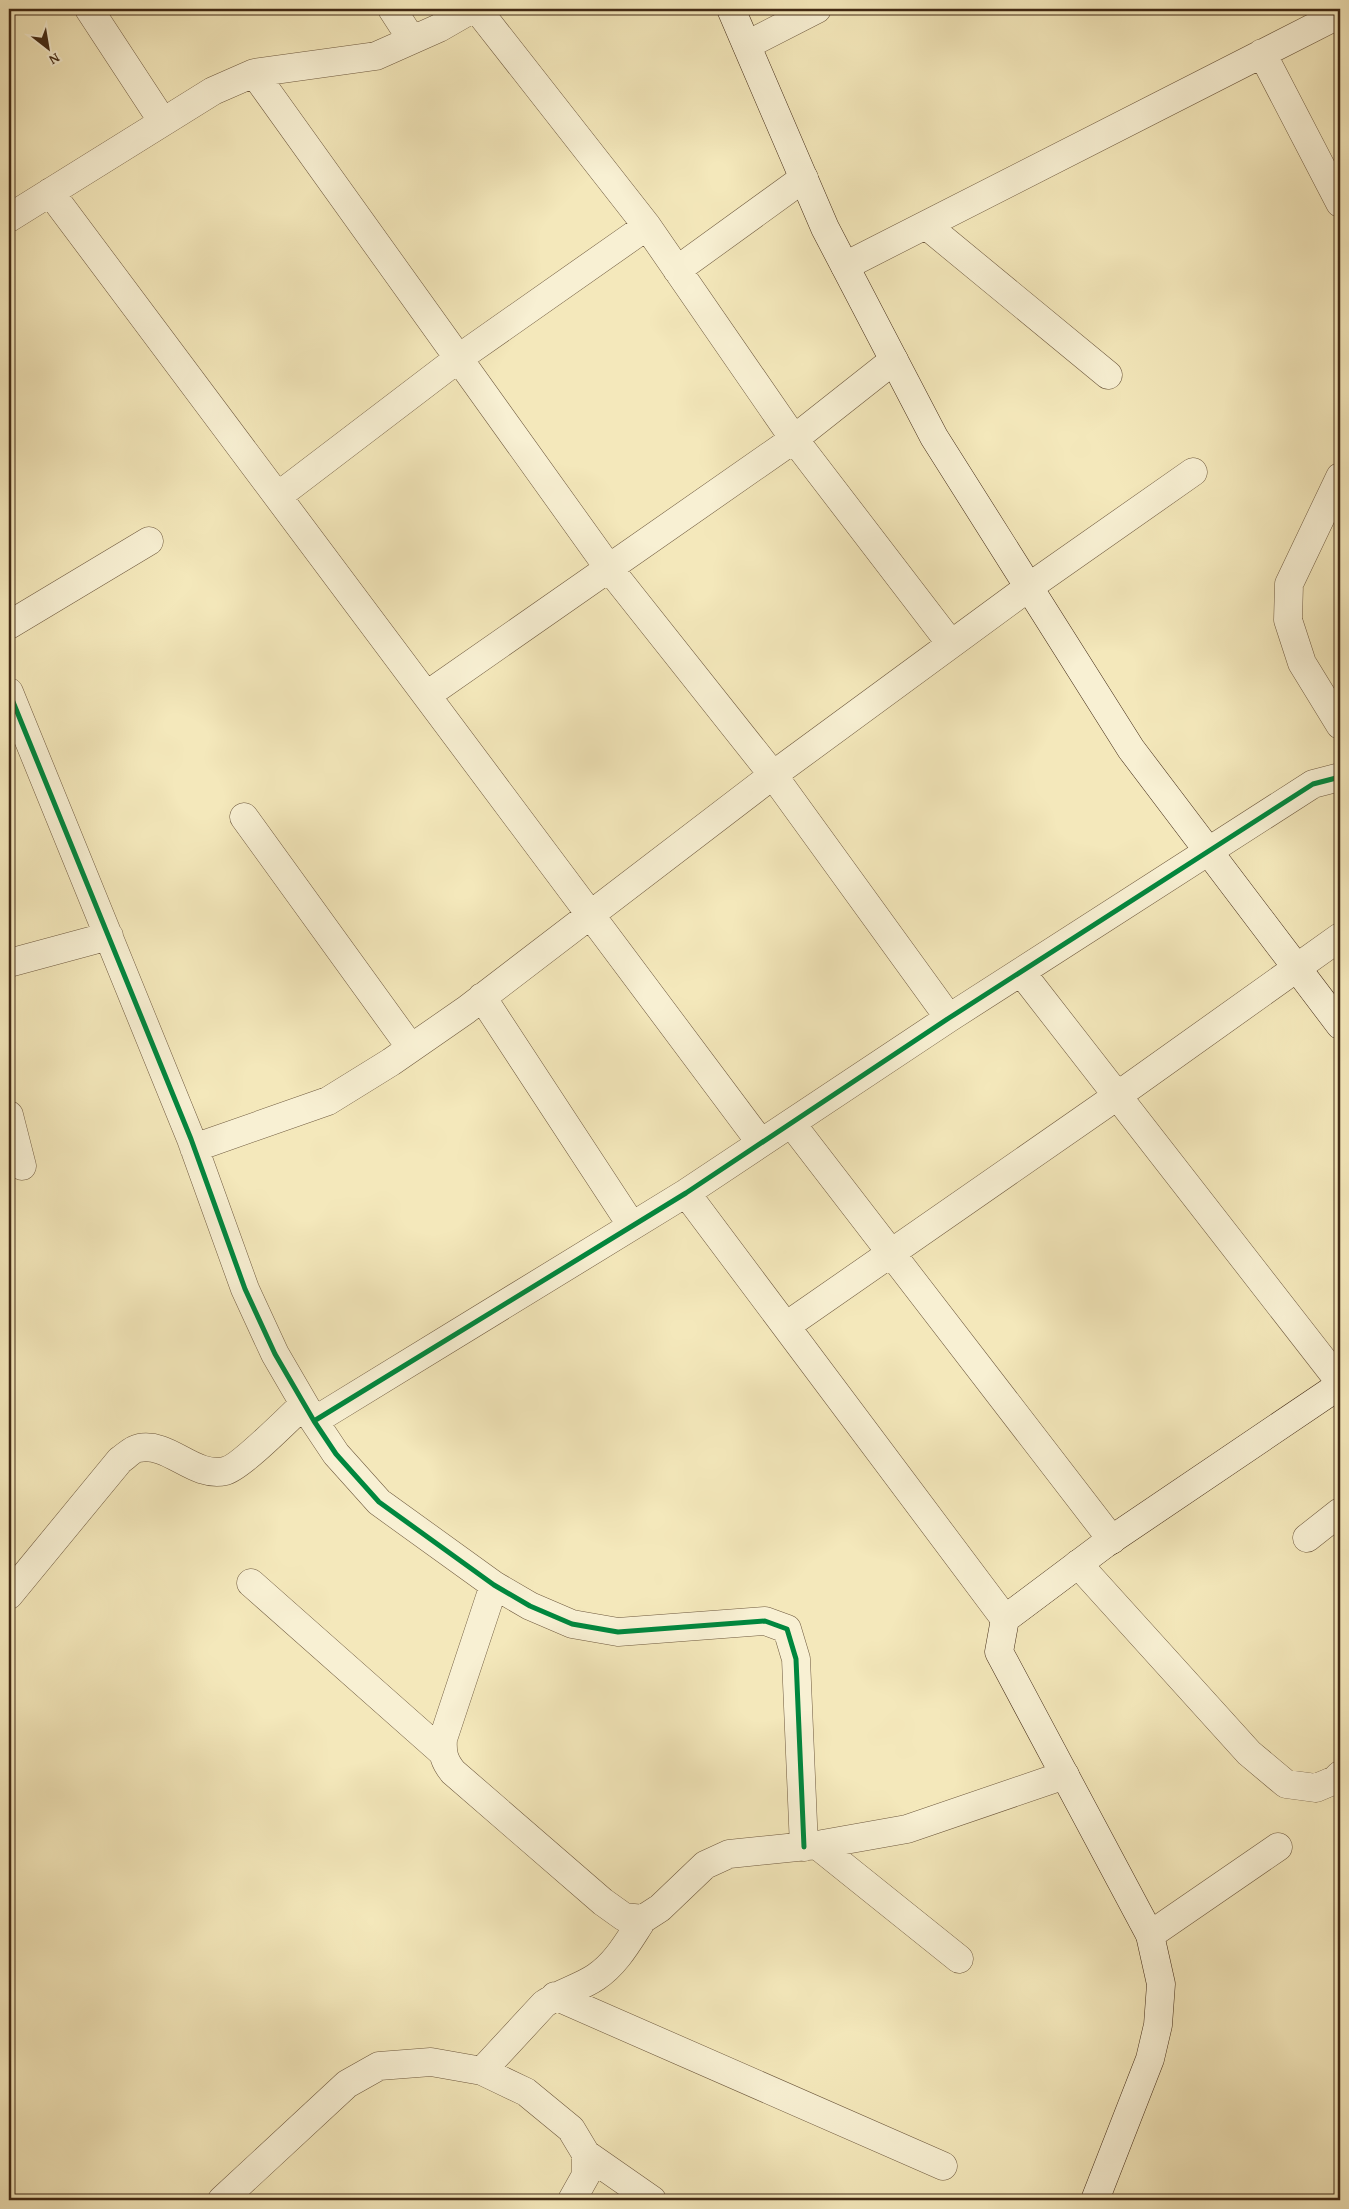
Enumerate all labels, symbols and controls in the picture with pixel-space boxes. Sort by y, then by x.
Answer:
north arrow [22,22,72,72]
text: N [45,48,64,70]

